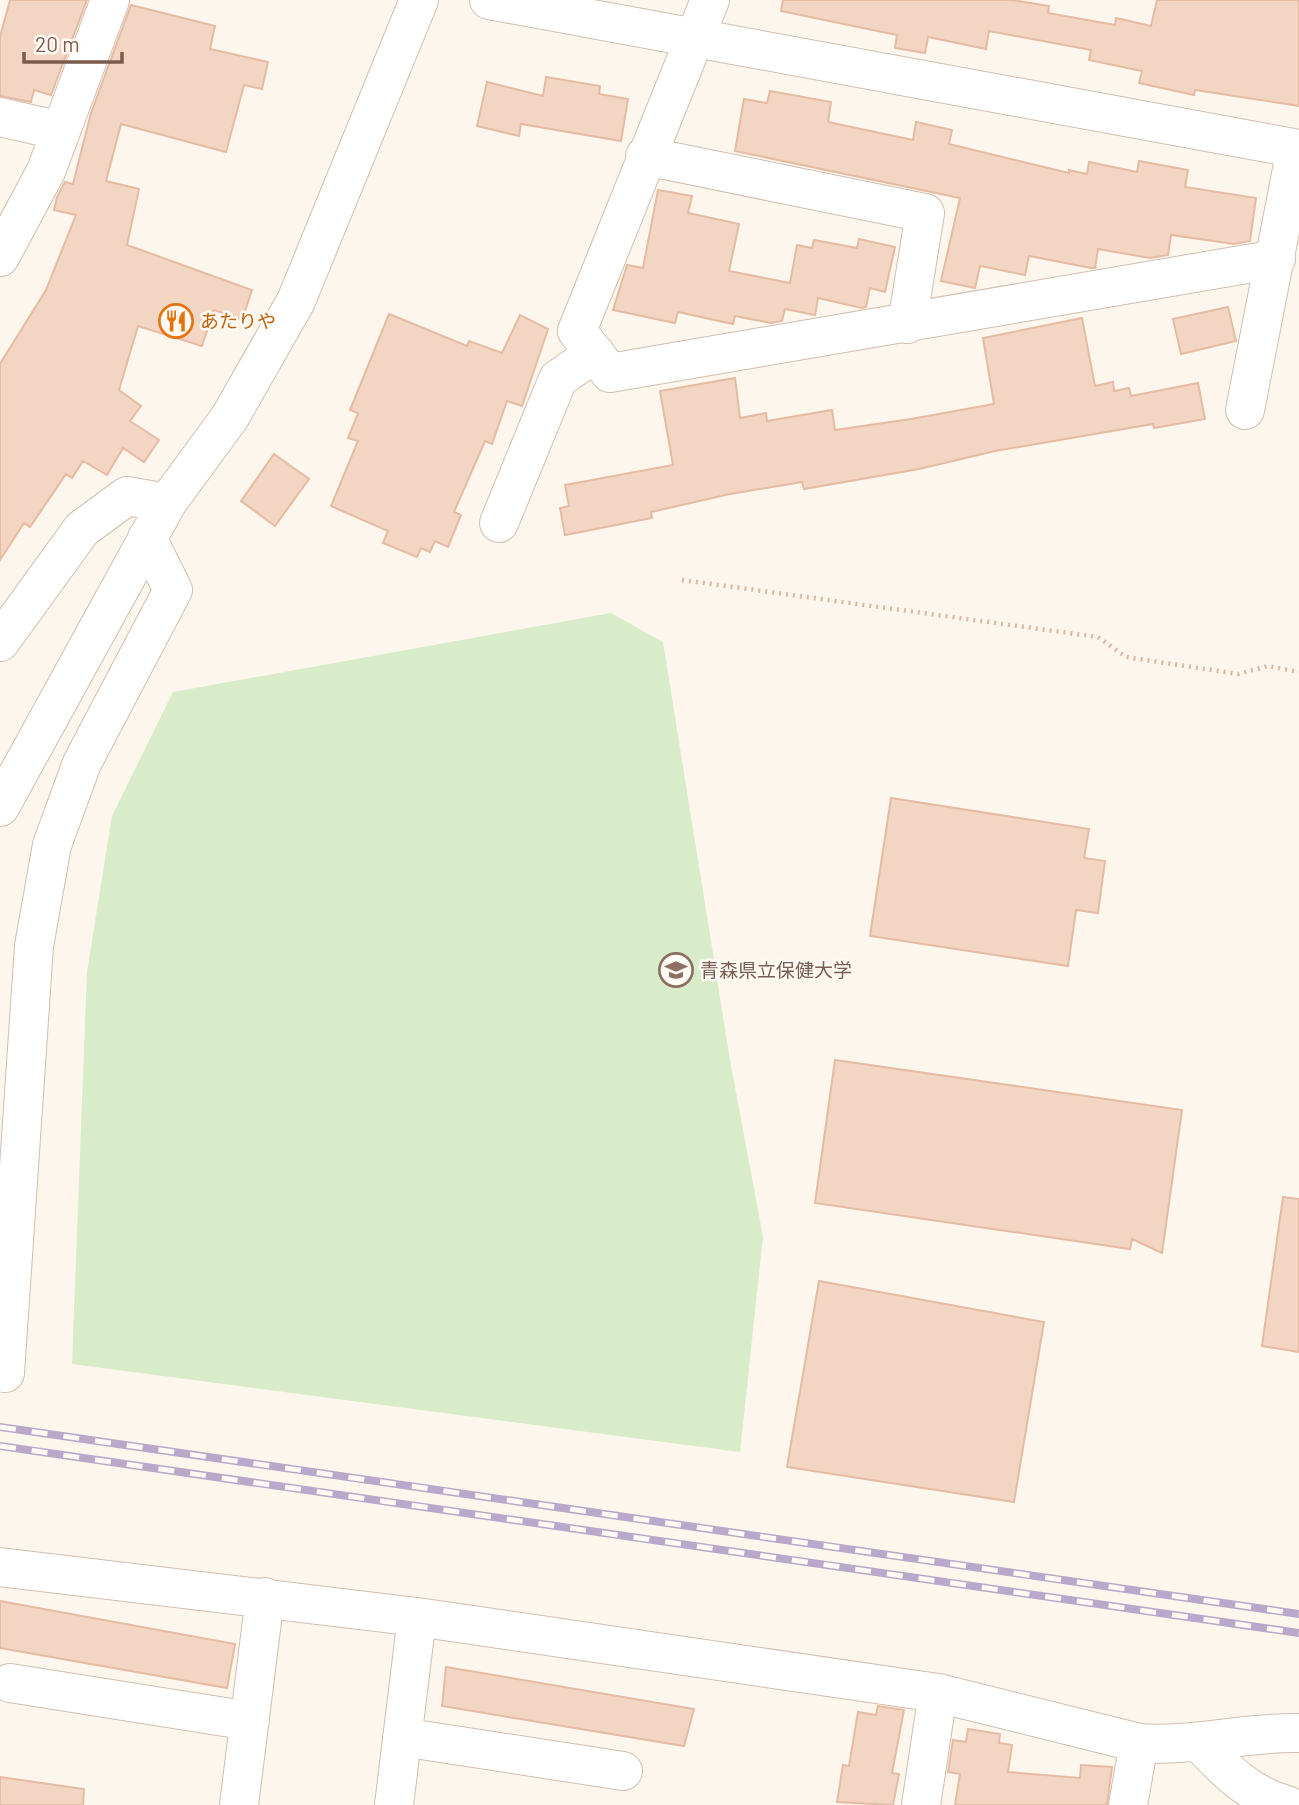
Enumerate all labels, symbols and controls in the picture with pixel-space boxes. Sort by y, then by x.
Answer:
scale bar [24,21,122,65]
text: 20 m [35,31,80,56]
restaurant icon: あたりや [157,302,195,340]
place label: あたりや [200,309,276,332]
school or university icon: 青森県立保健大学 [657,951,695,989]
place label: 青森県立保健大学 [700,958,852,981]

